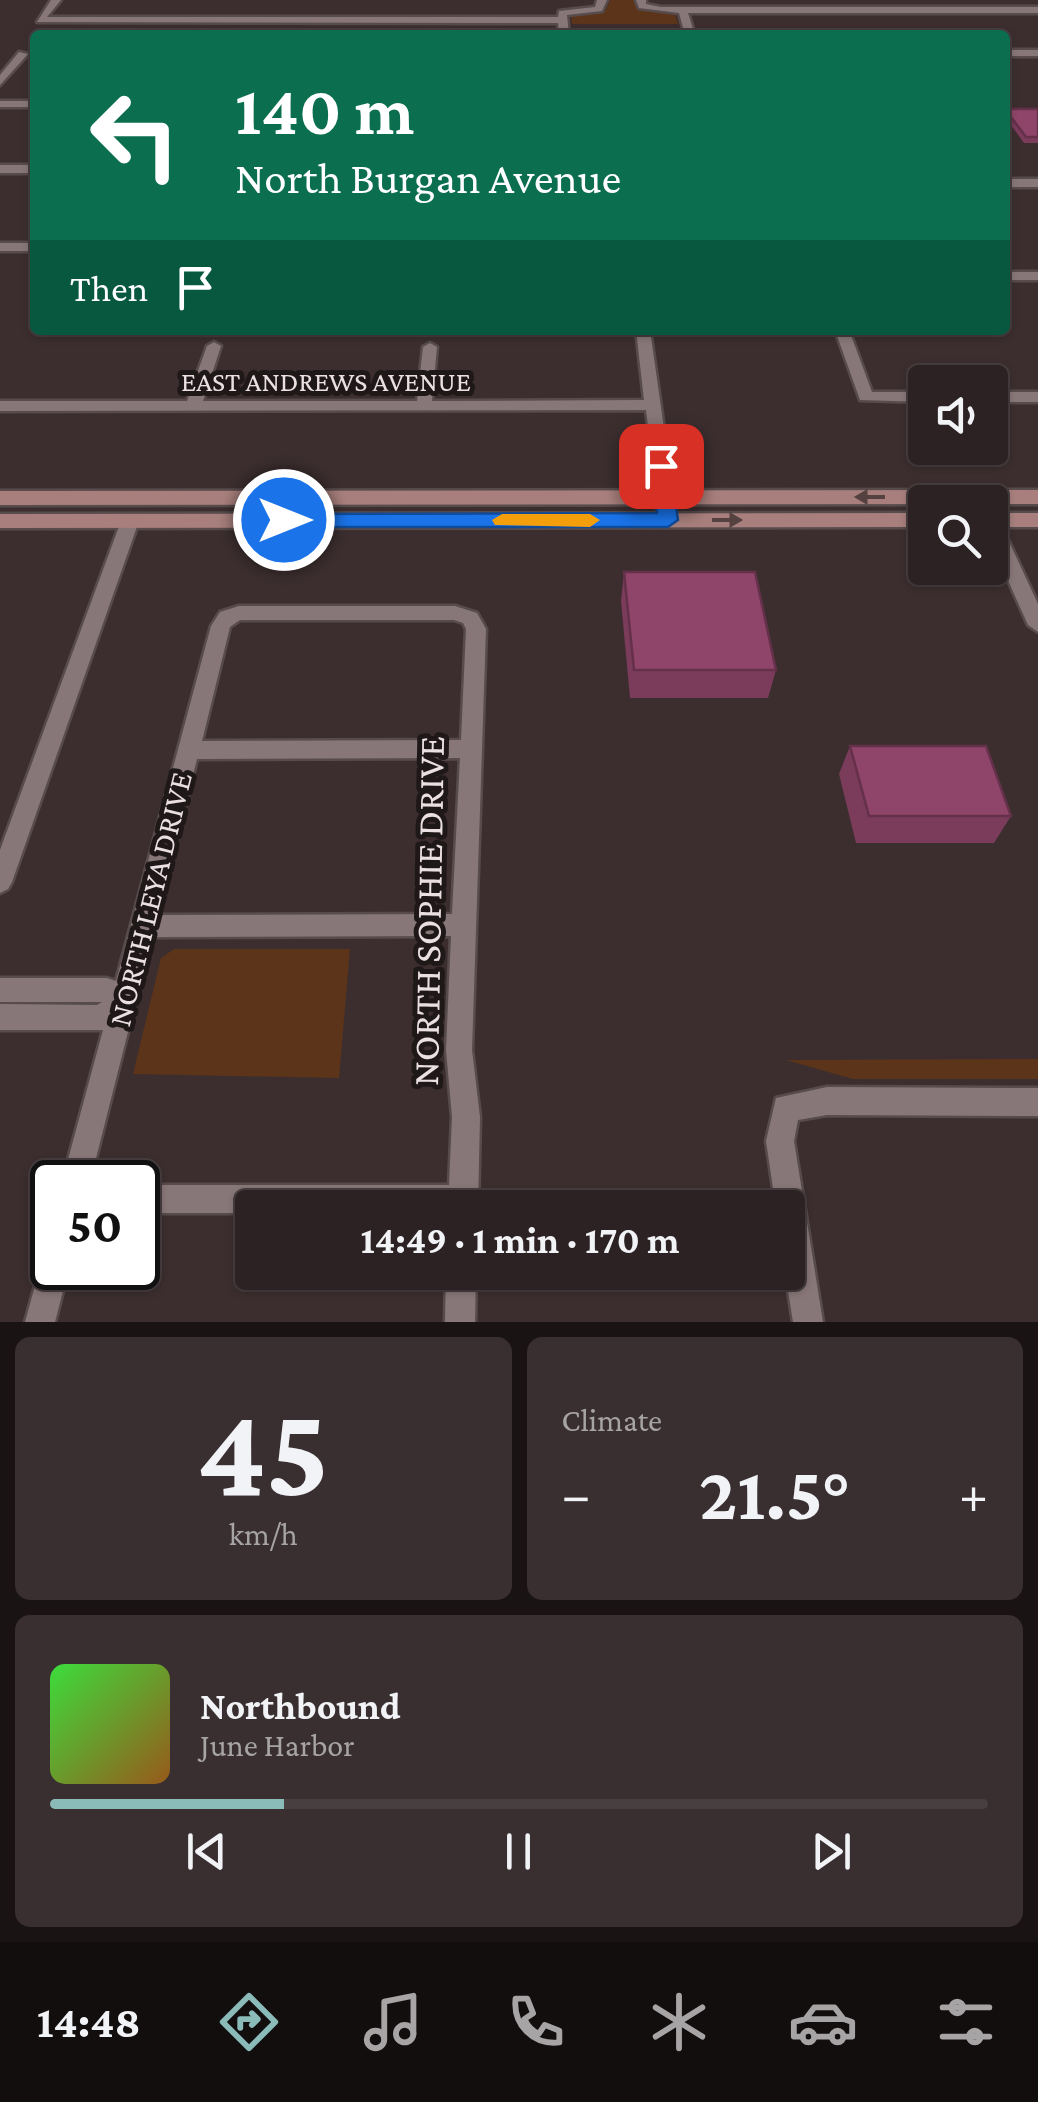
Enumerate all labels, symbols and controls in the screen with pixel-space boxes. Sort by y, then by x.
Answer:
icon: left [70,70,200,200]
text: 140 m [235,71,414,149]
text: North Burgan Avenue [235,153,621,203]
icon: arrive [168,260,223,315]
text: Then [70,267,148,309]
map controls [908,365,1008,585]
button: sound [908,365,1008,465]
street label: EAST ANDREWS AVENUE [181,366,471,397]
pin [619,424,704,509]
icon: arrive [634,439,689,494]
position arrow [232,468,336,572]
button: search [908,485,1008,585]
one-way arrow [854,489,886,505]
one-way arrow [712,512,744,528]
street label: NORTH SOPHIE DRIVE [404,736,452,1086]
street label: NORTH LEYA DRIVE [101,768,199,1030]
speed limit sign: 50 [30,1160,160,1290]
text: 14:49 · 1 min · 170 m [361,1219,679,1261]
text: 45 [197,1378,330,1523]
text: Climate [562,1402,662,1438]
text: 21.5° [699,1452,850,1535]
text: − [562,1464,591,1525]
text: + [959,1464,988,1525]
text: km/h [229,1516,298,1552]
text: Northbound [200,1685,401,1727]
text: June Harbor [200,1727,355,1763]
icon: previous [179,1824,234,1879]
icon: pause [491,1824,546,1879]
icon: next [804,1824,859,1879]
icon: directions [214,1987,284,2057]
icon: music [358,1987,428,2057]
icon: phone [501,1987,571,2057]
icon: climate [644,1987,714,2057]
icon: car [788,1987,858,2057]
icon: filters [931,1987,1001,2057]
text: 14:48 [37,1997,141,2047]

